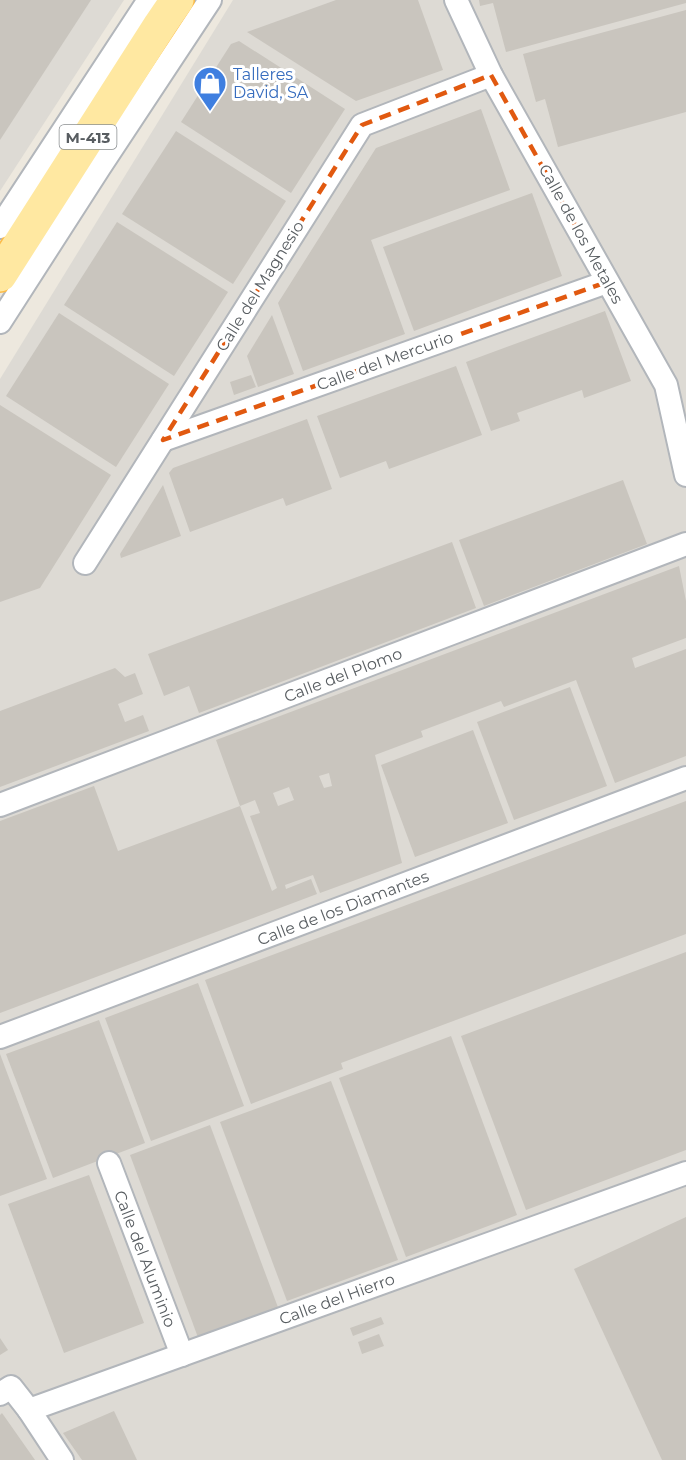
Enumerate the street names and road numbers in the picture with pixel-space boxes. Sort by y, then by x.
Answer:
road number: M-413 [60,125,116,149]
street label: Calle de los Metales [535,161,627,307]
street label: Calle del Magnesio [212,217,308,355]
street label: Calle del Mercurio [314,328,456,394]
street label: Calle del Plomo [281,644,405,706]
street label: Calle de los Diamantes [255,866,432,949]
street label: Calle del Aluminio [110,1188,180,1330]
street label: Calle del Hierro [277,1269,397,1329]

